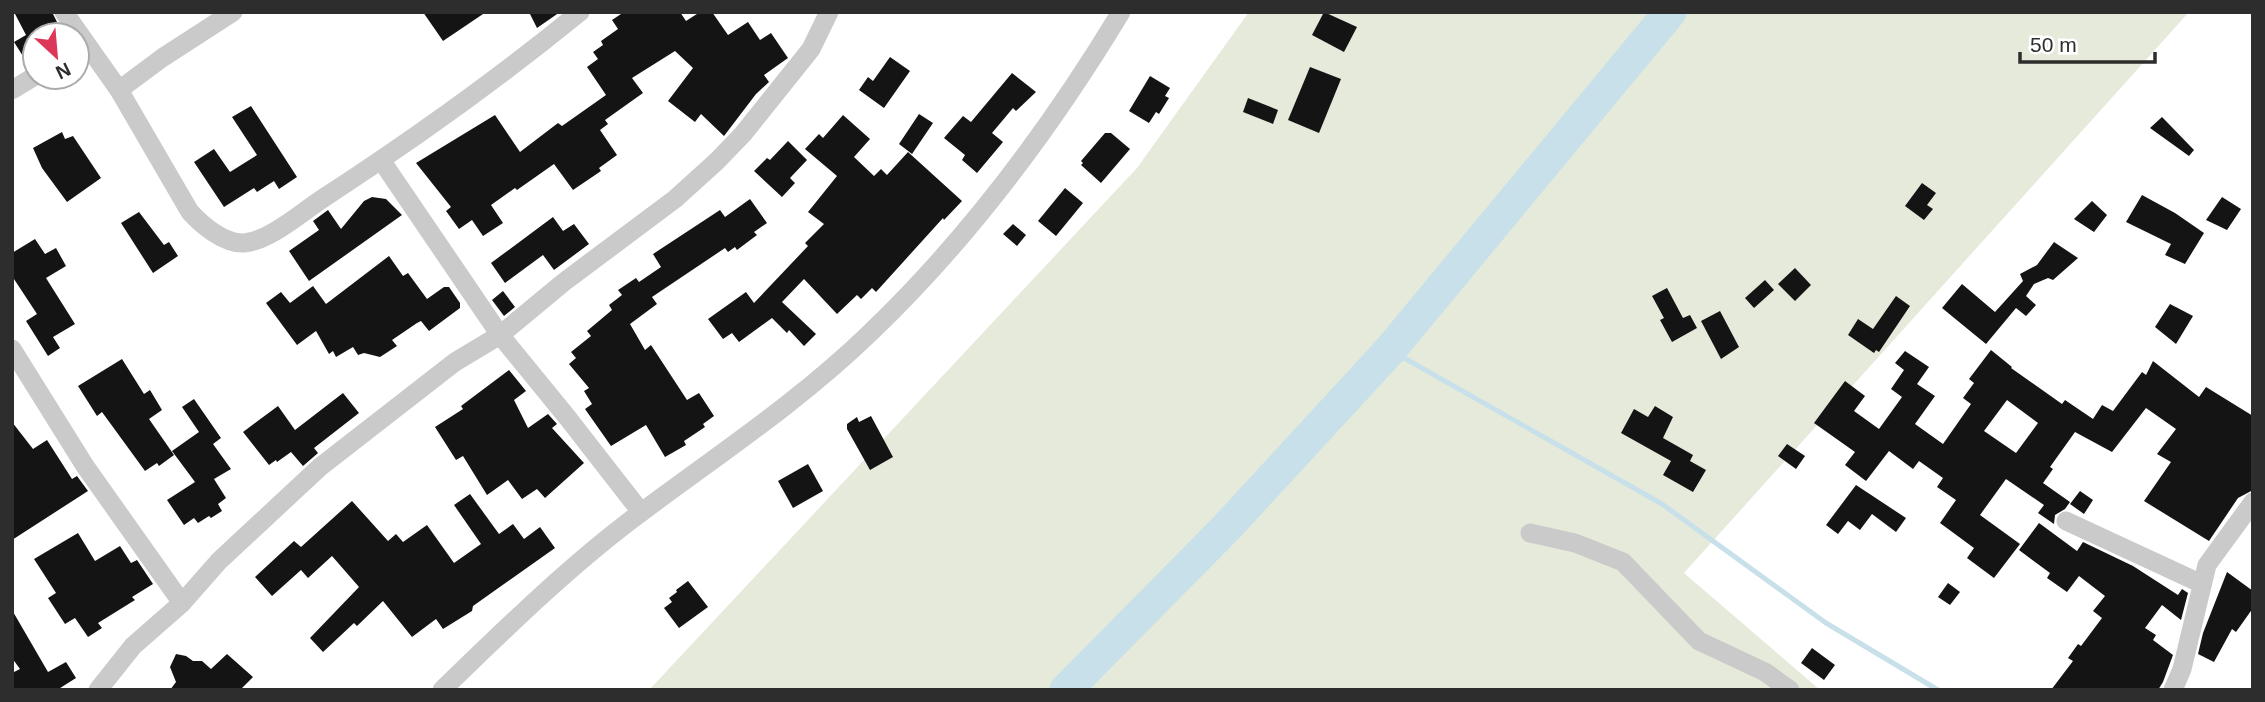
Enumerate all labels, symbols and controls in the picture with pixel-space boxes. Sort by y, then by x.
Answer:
north arrow [21,21,91,91]
scale bar [2020,21,2155,65]
text: 50 m [2030,33,2077,56]
text: N [52,58,74,83]

